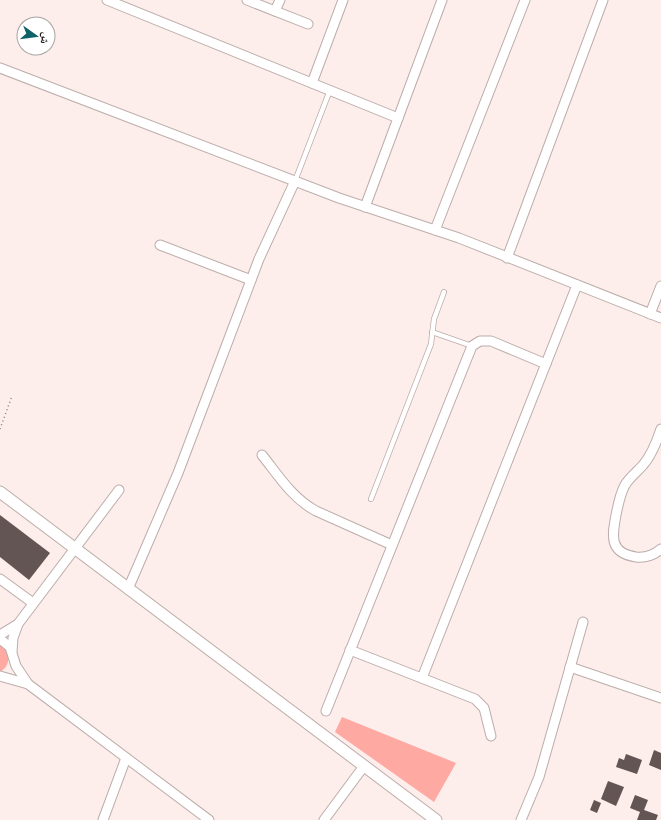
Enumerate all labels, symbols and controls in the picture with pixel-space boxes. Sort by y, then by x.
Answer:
north arrow [16,16,56,56]
text: ش [36,31,54,46]

